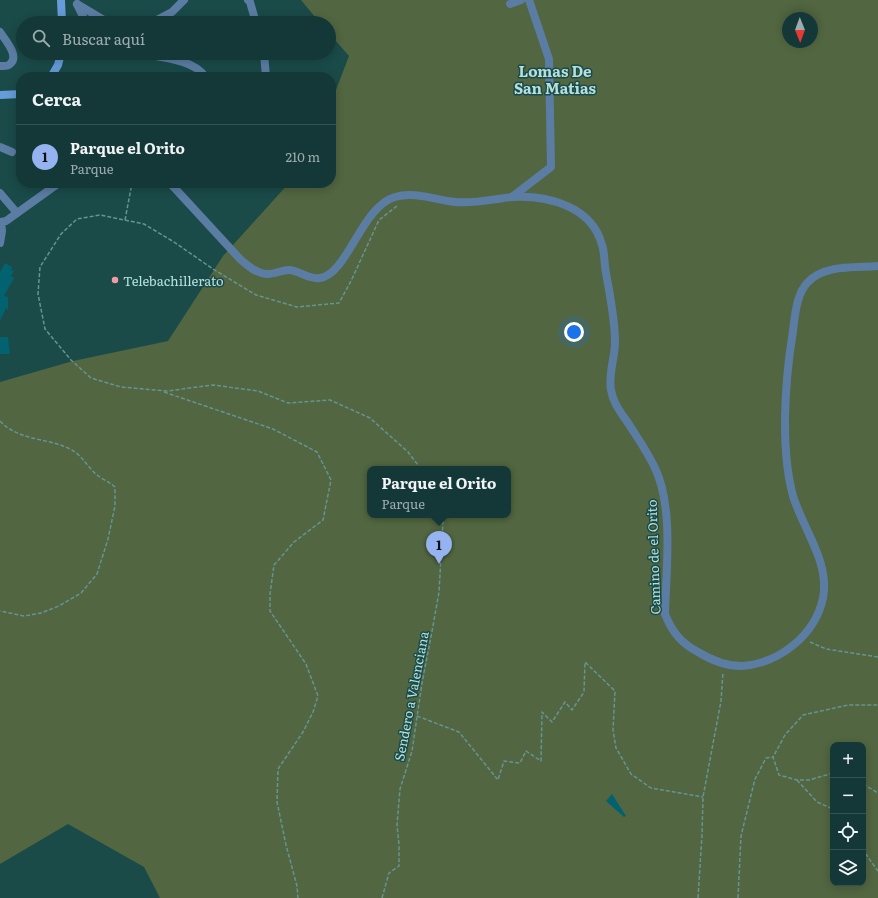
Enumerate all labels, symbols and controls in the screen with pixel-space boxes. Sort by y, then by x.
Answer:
north arrow [782,12,818,48]
search box [16,16,336,60]
icon: search [30,27,52,49]
text: Buscar aquí [62,27,145,50]
district label: Lomas De San Matias [514,59,597,99]
text: Cerca [32,86,81,111]
text: Parque el Orito [70,136,185,159]
text: 1 [42,147,48,166]
text: 210 m [285,147,320,166]
text: Parque [70,159,113,178]
place label: Telebachillerato [123,271,224,290]
marker: Telebachillerato [110,275,120,285]
your location [564,322,584,342]
popup [367,466,511,518]
text: Parque el Orito [382,471,496,494]
text: Parque [382,494,425,513]
street label: Camino de el Orito [641,499,665,615]
pin: 1 [426,531,452,564]
street label: Sendero a Valenciana [389,630,433,762]
map controls [830,742,866,886]
button: + [830,742,866,778]
button: − [830,778,866,814]
button: locate [830,814,866,850]
button: layers [830,850,866,886]

